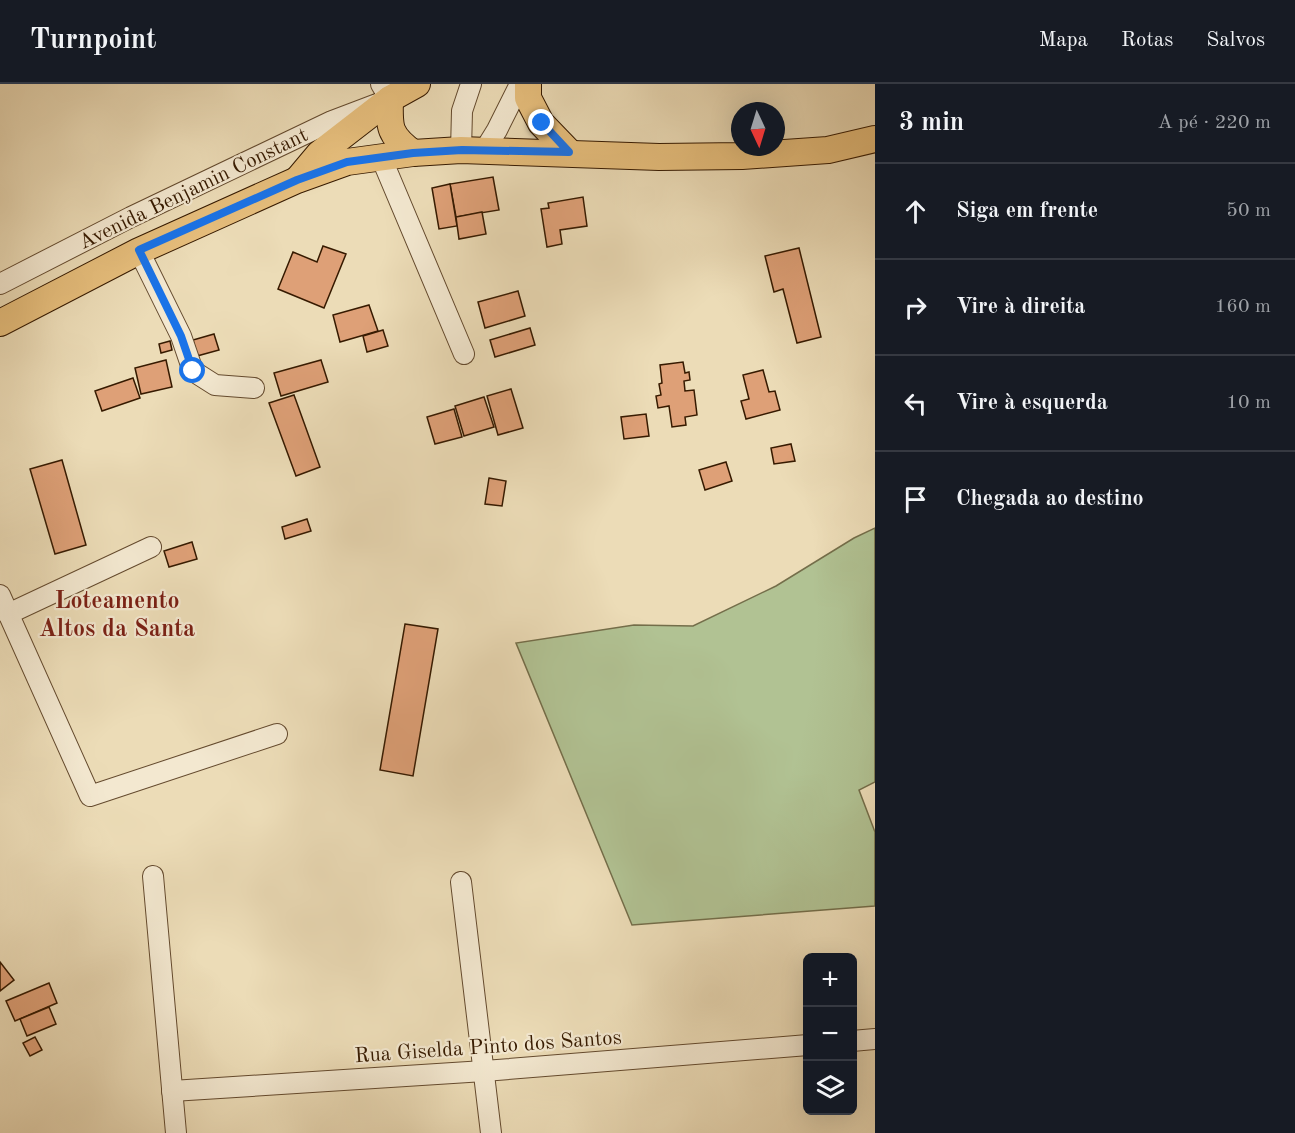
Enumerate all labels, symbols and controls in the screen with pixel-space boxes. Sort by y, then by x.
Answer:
text: Turnpoint [30,27,157,55]
text: Mapa [1039,30,1088,51]
text: Rotas [1121,30,1173,51]
text: Salvos [1206,30,1265,51]
north arrow [731,102,785,156]
route end [528,109,554,135]
text: 3 min [899,110,964,136]
text: A pé · 220 m [1157,113,1271,133]
street label: Avenida Benjamin Constant [76,125,312,254]
icon: ahead [899,195,932,228]
text: Siga em frente [956,200,1098,222]
text: 50 m [1226,201,1271,221]
icon: right [899,291,932,324]
text: Vire à direita [956,296,1086,318]
text: 160 m [1215,297,1271,317]
route start [179,357,205,383]
icon: left [899,387,932,420]
text: Vire à esquerda [956,392,1108,414]
text: 10 m [1226,393,1271,413]
icon: arrive [899,483,932,516]
text: Chegada ao destino [956,488,1144,510]
district label: Loteamento Altos da Santa [39,590,195,642]
map controls [803,953,857,1115]
button: + [803,953,857,1007]
button: − [803,1007,857,1061]
street label: Rua Giselda Pinto dos Santos [354,1028,622,1067]
button: layers [803,1061,857,1115]

